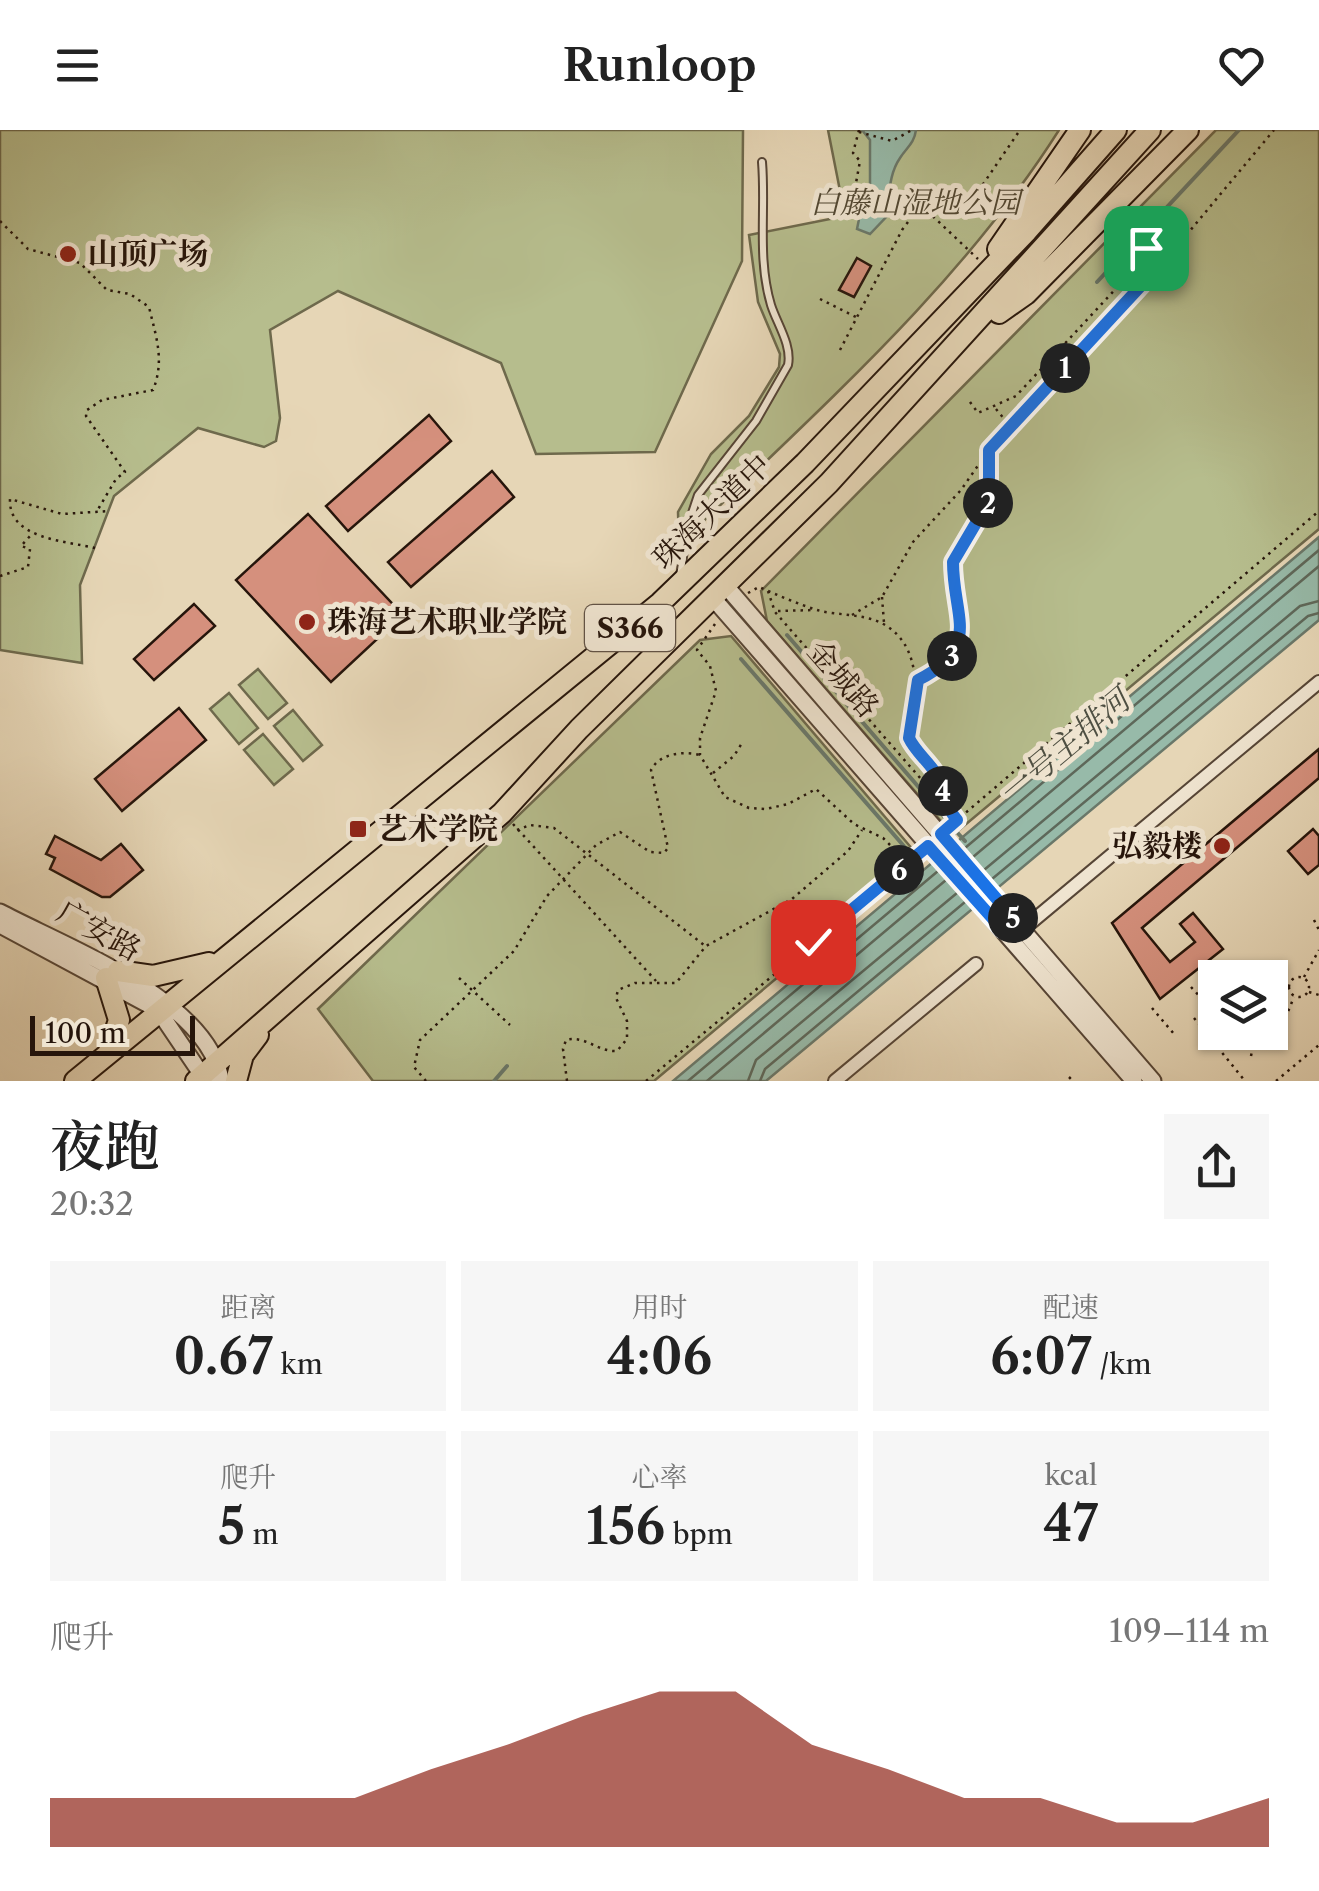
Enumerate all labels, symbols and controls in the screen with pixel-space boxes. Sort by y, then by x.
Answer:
text: Runloop [562,37,757,93]
icon: menu [50,38,105,93]
icon: heart [1214,38,1269,93]
park label: 白藤山湿地公园 [810,184,1024,221]
pin [1104,206,1189,291]
icon: arrive [1119,221,1174,276]
place label: 山顶广场 [88,235,208,272]
marker: 山顶广场 [57,243,79,265]
pin: 1 [1040,343,1090,393]
text: 1 [1059,351,1071,385]
street label: 珠海大道中 [645,446,778,577]
pin: 2 [963,478,1013,528]
text: 2 [980,486,996,520]
place label: 珠海艺术职业学院 [327,603,567,640]
road number: S366 [585,605,675,651]
marker: 珠海艺术职业学院 [296,611,318,633]
pin: 3 [927,631,977,681]
street label: 金城路 [800,633,887,725]
text: 3 [944,639,960,673]
water label: 一号主排河 [990,677,1141,813]
pin: 4 [918,766,968,816]
text: 4 [935,774,951,808]
place label: 艺术学院 [378,810,498,847]
marker: 艺术学院 [347,818,369,840]
place label: 弘毅楼 [1112,827,1202,864]
marker: 弘毅楼 [1211,835,1233,857]
pin: 6 [874,845,924,895]
text: 6 [891,853,907,887]
street label: 广安路 [51,893,148,969]
pin: 5 [988,893,1038,943]
pin [771,900,856,985]
text: 5 [1005,901,1021,935]
icon: check [786,915,841,970]
map controls [1198,960,1288,1050]
button: layers [1198,960,1288,1050]
scale bar [30,1011,195,1056]
text: 100 m [45,1016,126,1050]
text: 夜跑 [50,1113,160,1180]
button: share [1164,1114,1269,1219]
text: 20:32 [50,1184,134,1223]
text: 距离 [220,1290,276,1324]
text: 用时 [631,1290,688,1324]
text: 配速 [1043,1290,1099,1324]
text: 0.67 [174,1325,273,1387]
text: 4:06 [607,1325,712,1387]
text: 6:07 [990,1325,1092,1387]
text: km [273,1347,323,1381]
text: /km [1092,1347,1152,1381]
text: kcal [1044,1458,1097,1492]
text: 爬升 [220,1460,276,1494]
text: 心率 [631,1460,688,1494]
text: 47 [1043,1492,1098,1554]
text: 5 [218,1495,245,1557]
text: 156 [586,1495,665,1557]
text: m [245,1517,279,1551]
text: bpm [665,1517,733,1551]
text: 109–114 m [1109,1611,1269,1650]
text: 爬升 [50,1617,114,1656]

